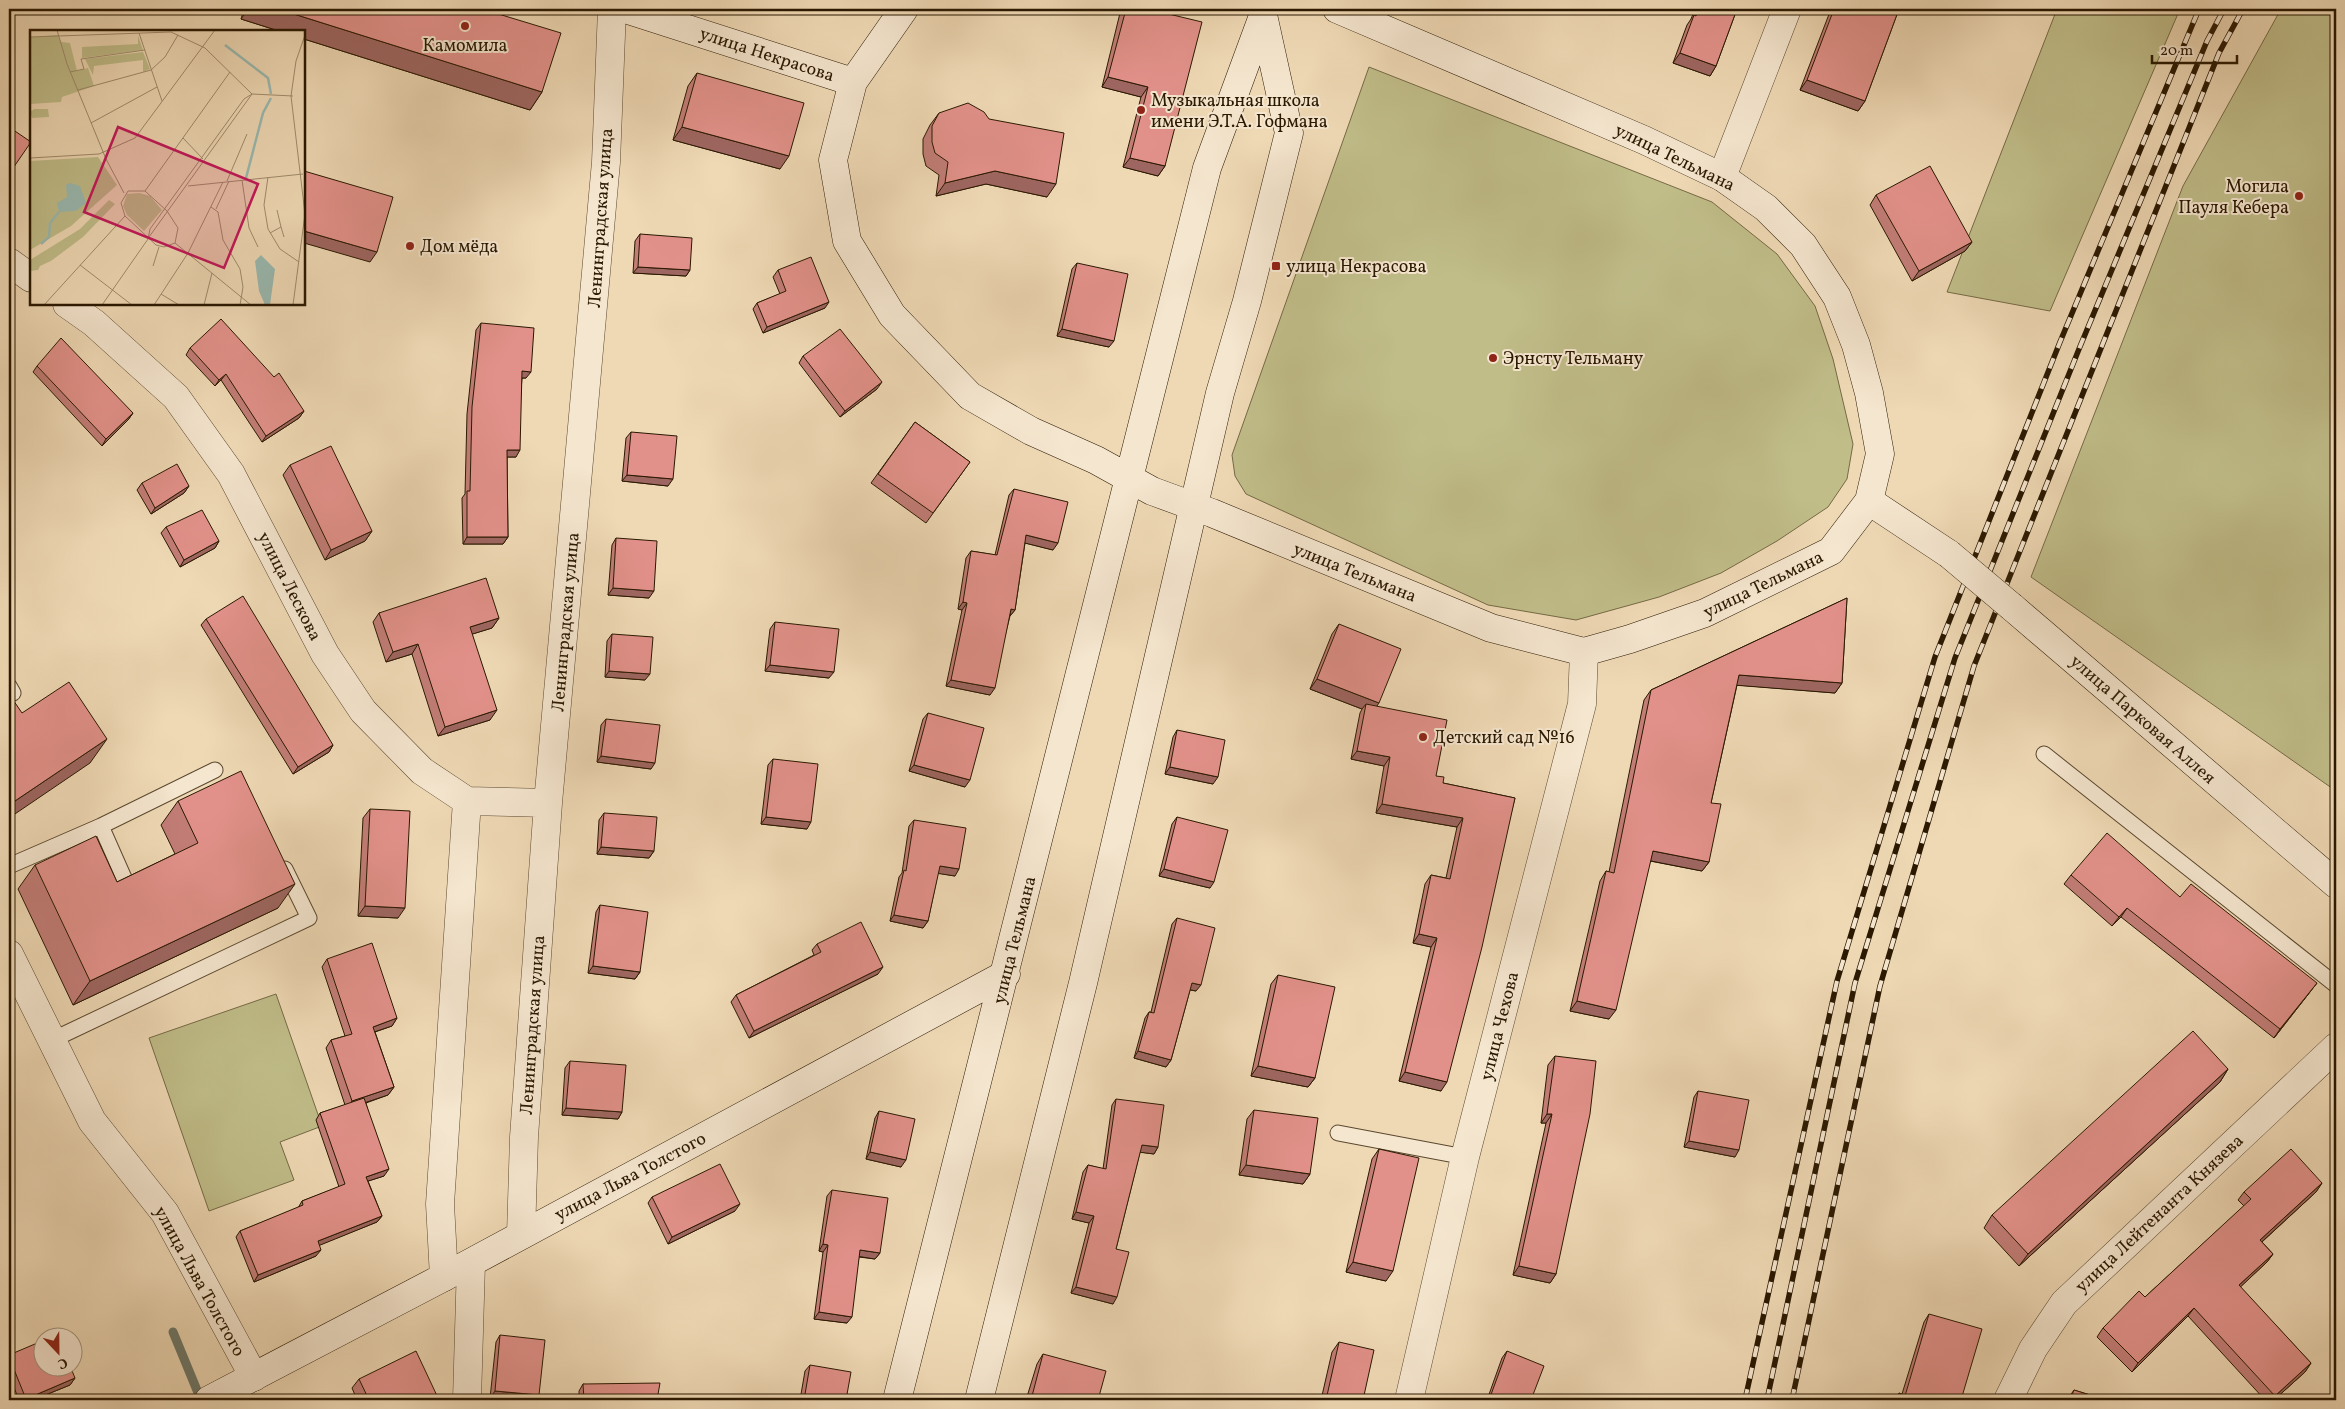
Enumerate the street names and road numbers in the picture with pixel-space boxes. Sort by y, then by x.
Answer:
street label: улица Некрасова [696,22,837,89]
street label: улица Тельмана [1610,118,1739,198]
street label: Ленинградская улица [583,127,620,309]
street label: улица Лескова [250,528,327,646]
street label: Ленинградская улица [546,531,587,713]
street label: улица Тельмана [1289,537,1420,610]
street label: улица Тельмана [1699,545,1828,625]
street label: улица Парковая Аллея [2064,650,2220,791]
street label: улица Тельмана [987,874,1043,1007]
street label: Ленинградская улица [515,934,552,1116]
street label: улица Чехова [1475,969,1526,1083]
street label: улица Льва Толстого [550,1127,711,1228]
street label: улица Лейтенанта Князева [2070,1129,2250,1299]
street label: улица Льва Толстого [147,1202,250,1361]

